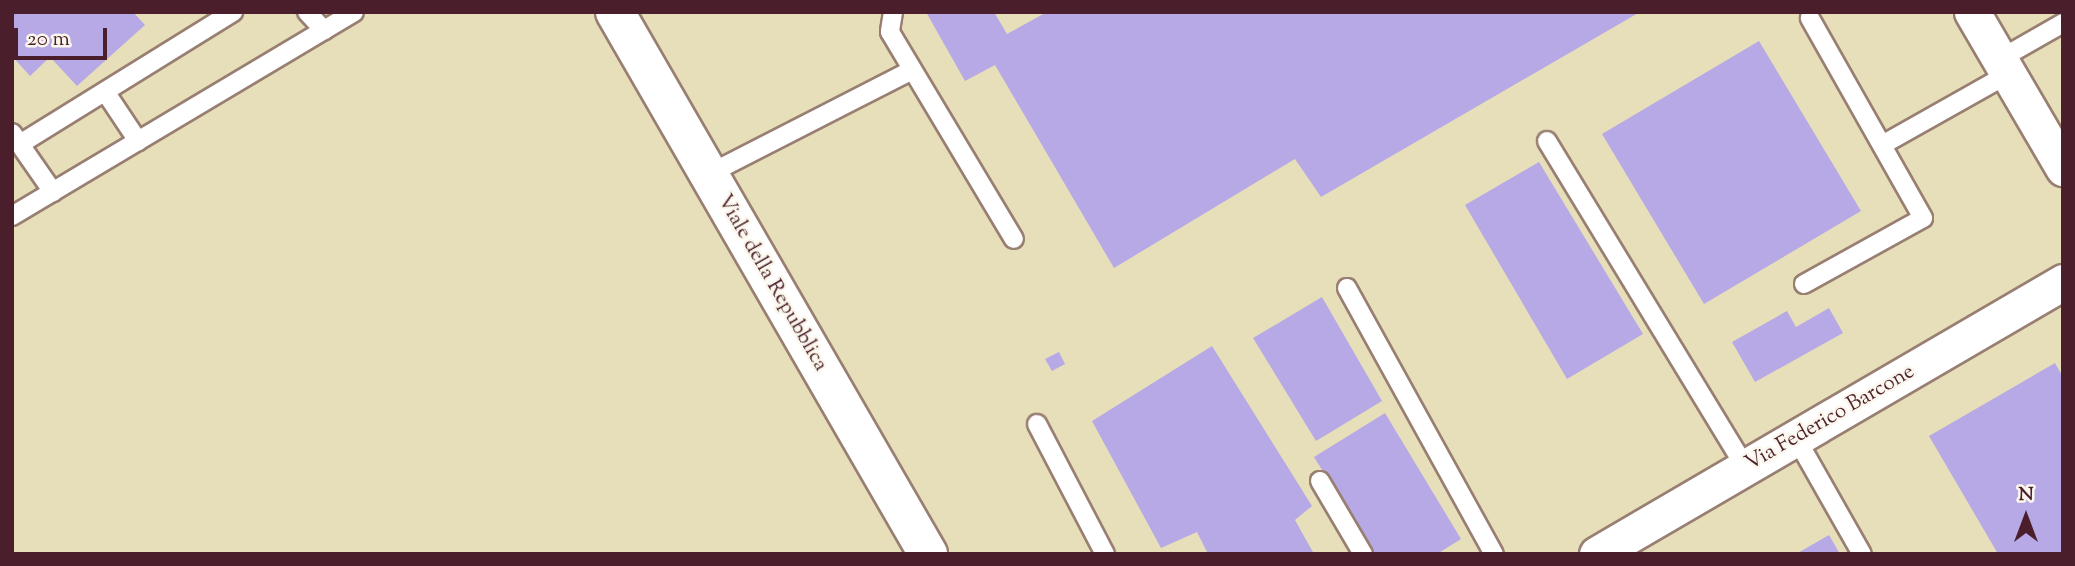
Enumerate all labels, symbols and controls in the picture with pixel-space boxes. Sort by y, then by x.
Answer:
scale bar [18,14,110,58]
text: 20 m [27,25,70,55]
street label: Viale della Repubblica [711,190,833,376]
street label: Via Federico Barcone [1741,359,1919,477]
north arrow [1991,482,2061,552]
text: N [2018,482,2034,509]

